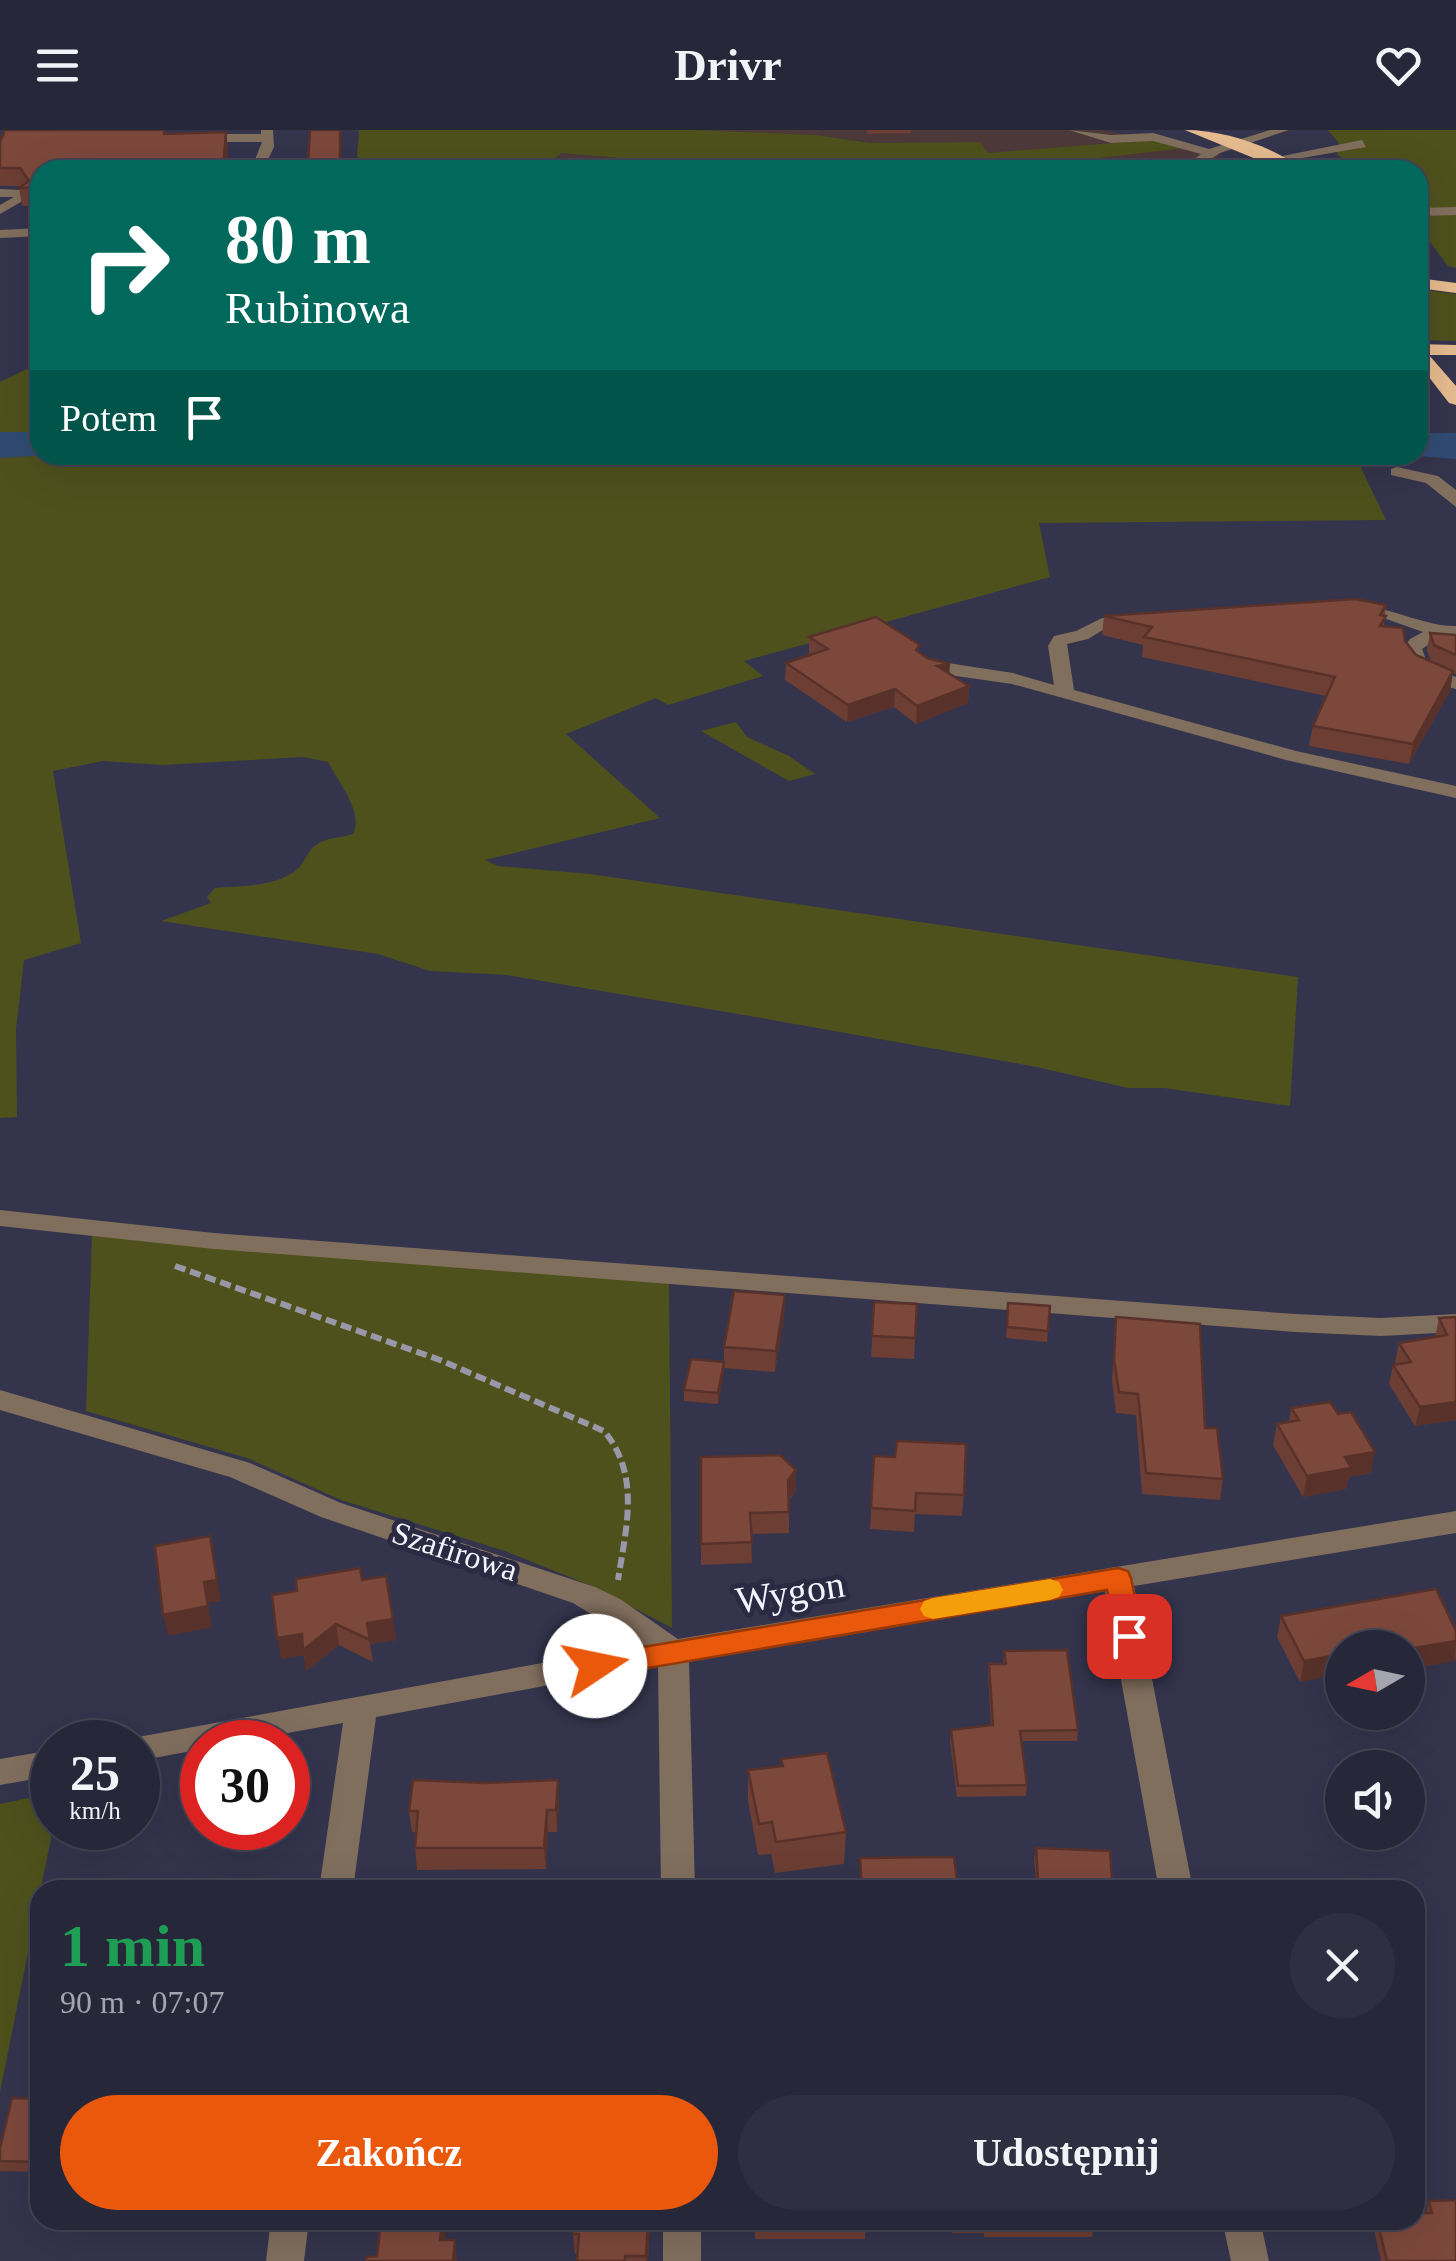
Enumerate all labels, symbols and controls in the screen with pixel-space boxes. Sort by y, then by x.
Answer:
icon: menu [30,38,85,93]
icon: heart [1371,38,1426,93]
text: Drivr [674,40,782,90]
icon: right [60,200,190,330]
text: 80 m [225,201,371,278]
text: Rubinowa [225,283,410,333]
icon: arrive [177,390,232,445]
text: Potem [60,397,157,439]
street label: Szafirowa [388,1514,522,1588]
street label: Wygon [733,1563,847,1621]
pin [1087,1594,1172,1679]
icon: arrive [1102,1609,1157,1664]
position arrow [543,1614,647,1718]
north arrow [1325,1630,1425,1730]
map controls [1325,1630,1425,1850]
speed limit sign: 30 [180,1720,310,1850]
text: 25 [70,1745,120,1801]
button: sound [1325,1750,1425,1850]
text: km/h [69,1797,121,1824]
text: 1 min [60,1913,205,1979]
button: close [1290,1913,1395,2018]
text: 90 m · 07:07 [60,1984,224,2020]
button: Zakończ [60,2095,718,2210]
button: Udostępnij [738,2095,1395,2210]

